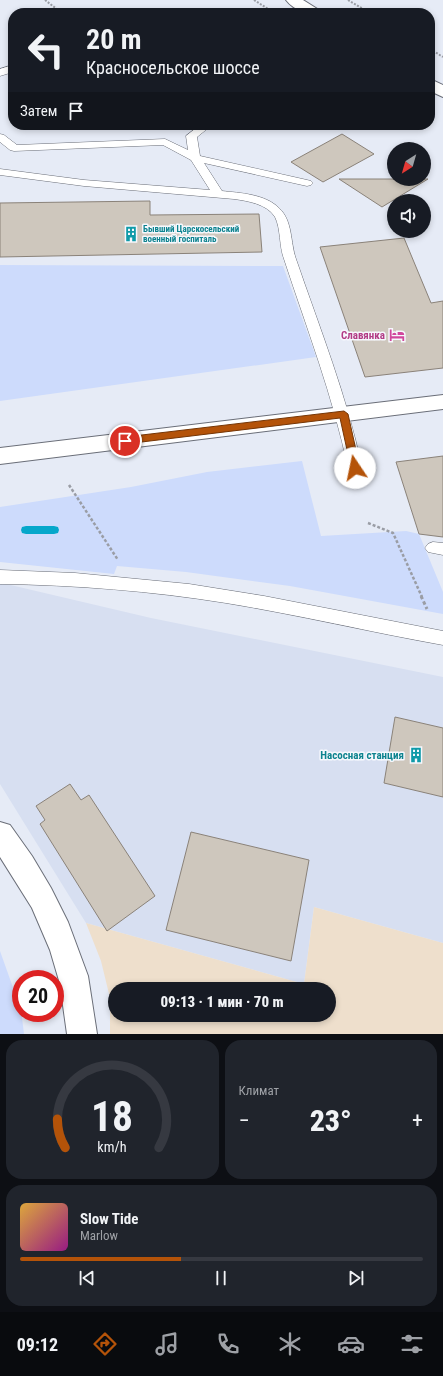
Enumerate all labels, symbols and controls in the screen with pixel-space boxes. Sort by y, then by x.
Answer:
text: 20 m [86,23,142,56]
icon: left [20,24,72,76]
text: Красносельское шоссе [86,57,260,78]
icon: arrive [65,100,87,122]
text: Затем [20,102,57,120]
north arrow [387,142,431,186]
map controls [387,142,431,238]
button: sound [387,194,431,238]
place label: Бывший Царскосельский военный госпиталь [143,224,240,244]
building icon: Бывший Царскосельский военный госпиталь [122,225,140,243]
hotel icon: Славянка [388,326,406,344]
place label: Славянка [341,329,385,342]
pin [108,424,142,458]
icon: arrive [114,430,136,452]
position arrow [334,447,376,489]
building icon: Насосная станция [407,746,425,764]
place label: Насосная станция [320,749,404,762]
speed limit sign: 20 [12,970,64,1022]
text: 09:13 · 1 мин · 70 m [160,993,284,1011]
text: Климат [239,1083,279,1098]
text: 18 [91,1091,133,1140]
text: 23° [310,1103,352,1138]
text: − [239,1108,250,1133]
text: + [412,1108,423,1133]
text: km/h [98,1138,127,1154]
text: Slow Tide [80,1210,138,1228]
text: Marlow [80,1228,118,1243]
icon: previous [76,1267,98,1289]
icon: pause [210,1267,232,1289]
icon: next [345,1267,367,1289]
icon: directions [91,1330,119,1358]
icon: music [153,1330,181,1358]
icon: phone [214,1330,242,1358]
icon: climate [276,1330,304,1358]
icon: car [337,1330,365,1358]
icon: filters [398,1330,426,1358]
text: 09:12 [17,1334,58,1355]

